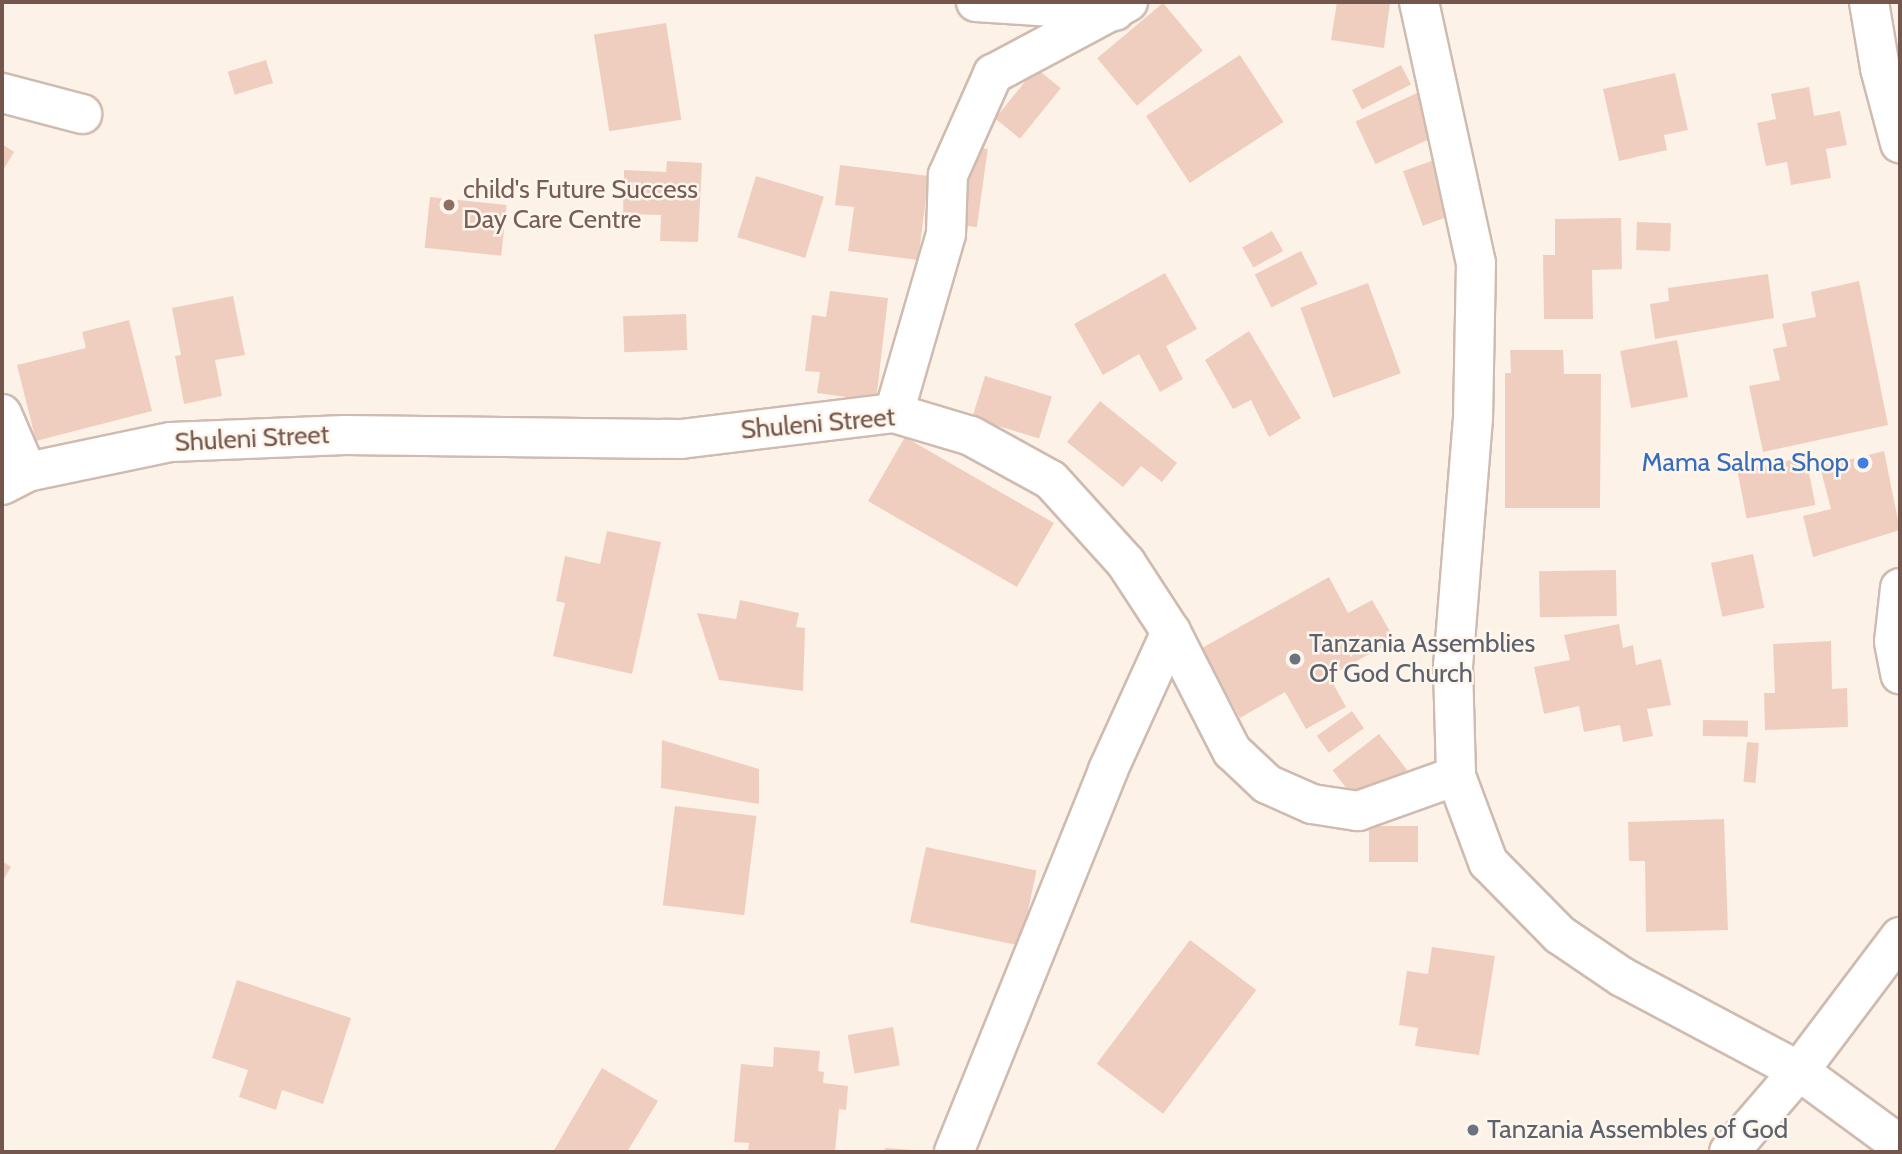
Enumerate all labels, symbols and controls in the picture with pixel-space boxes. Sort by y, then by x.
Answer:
place label: child's Future Success Day Care Centre [463,174,698,235]
marker: child's Future Success Day Care Centre [441,197,457,213]
street label: Shuleni Street [740,402,896,446]
street label: Shuleni Street [174,419,330,459]
place label: Mama Salma Shop [1642,447,1849,479]
marker: Mama Salma Shop [1855,455,1871,471]
place label: Tanzania Assemblies Of God Church [1309,628,1535,690]
marker: Tanzania Assemblies Of God Church [1287,651,1303,667]
place label: Tanzania Assembles of God [1487,1114,1788,1146]
marker: Tanzania Assembles of God [1465,1122,1481,1138]

